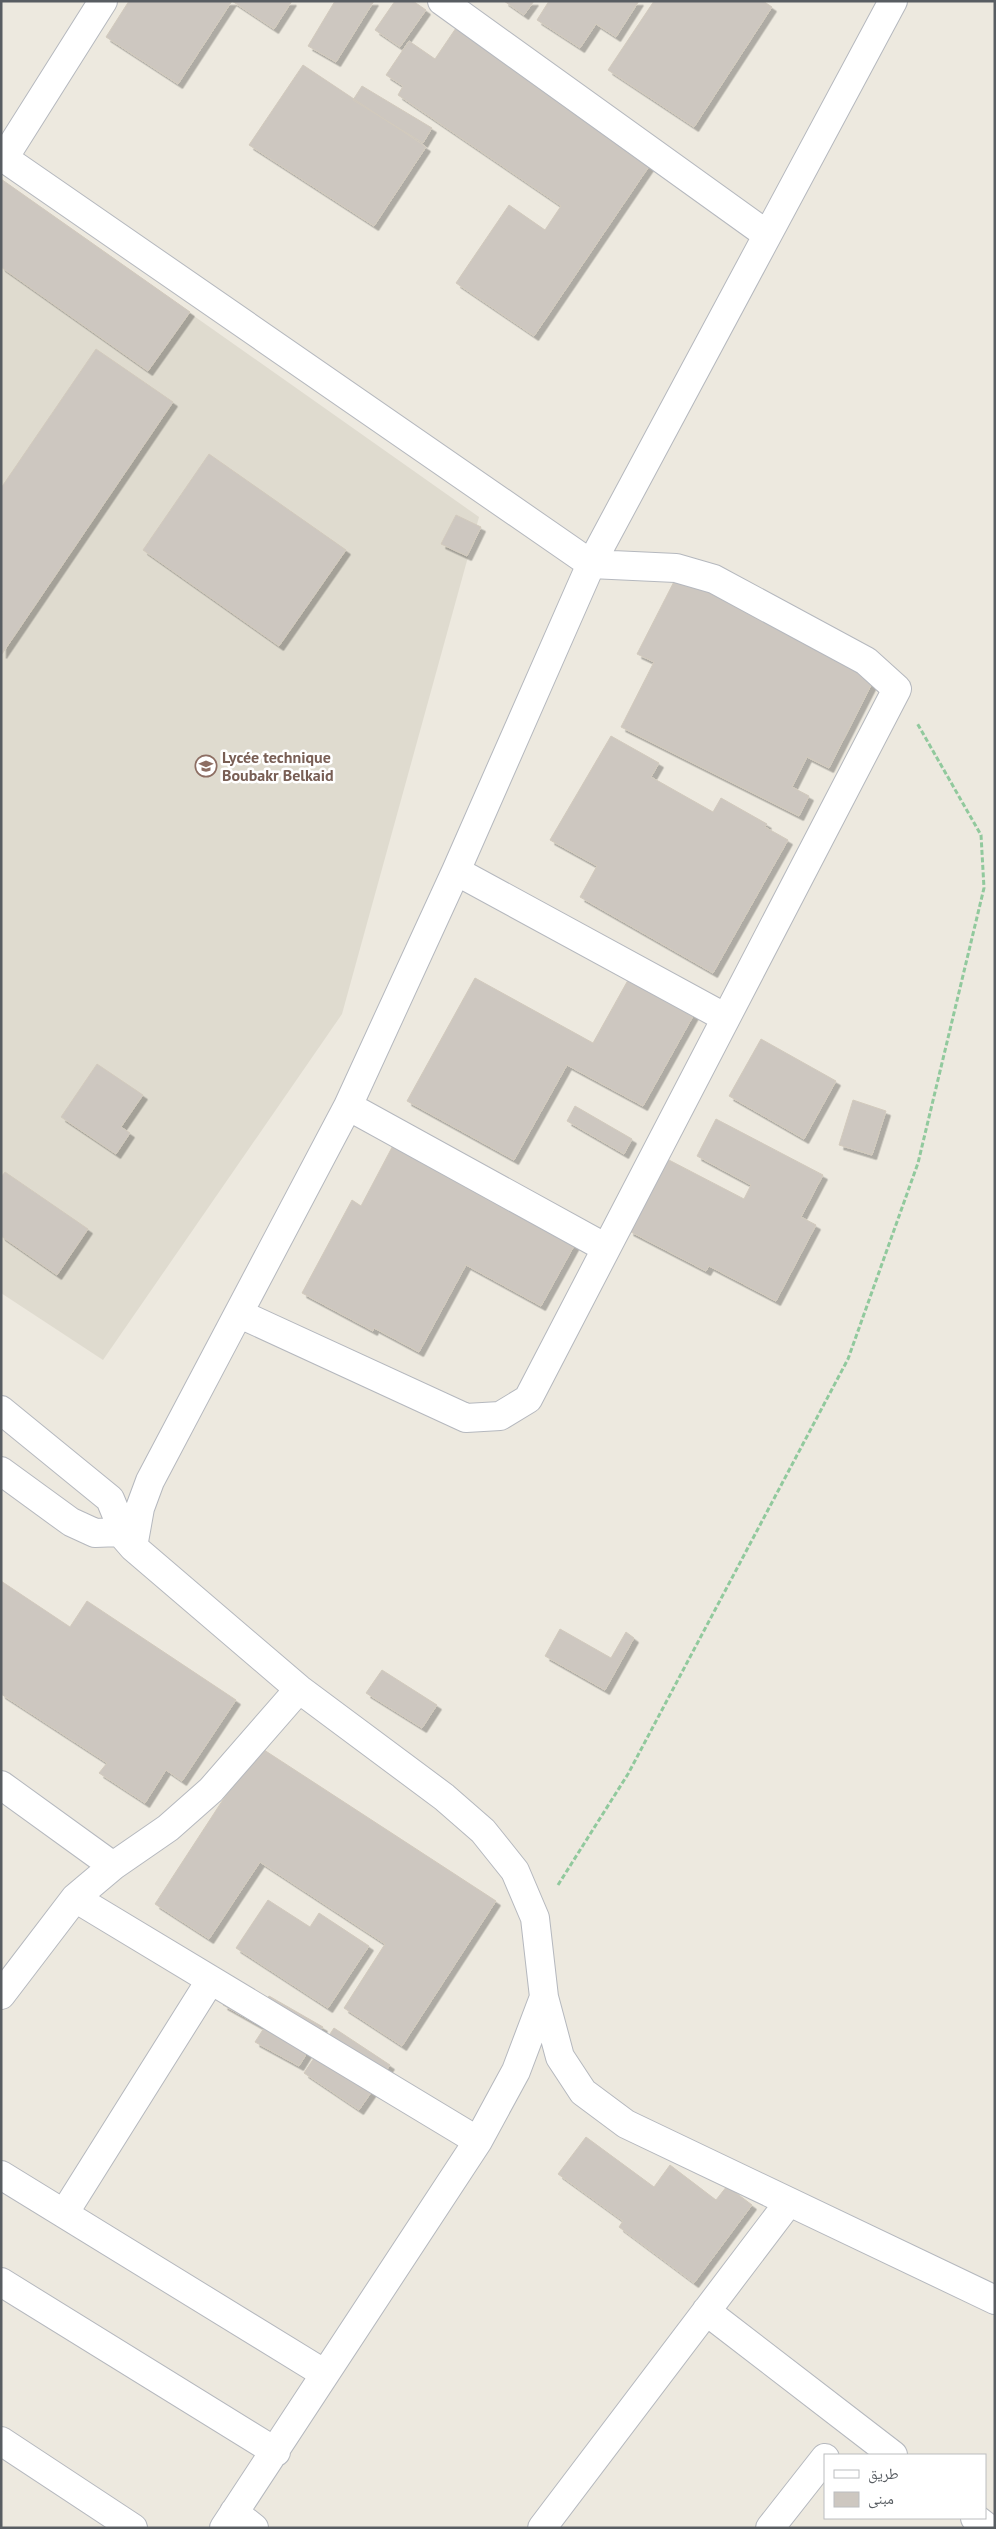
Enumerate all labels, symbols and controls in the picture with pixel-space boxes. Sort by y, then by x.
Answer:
place label: Lycée technique Boubakr Belkaid [222,747,334,785]
school or university icon: Lycée technique Boubakr Belkaid [194,754,218,778]
legend [824,2454,986,2519]
text: طريق [868,2464,899,2484]
text: مبنى [868,2489,894,2509]

